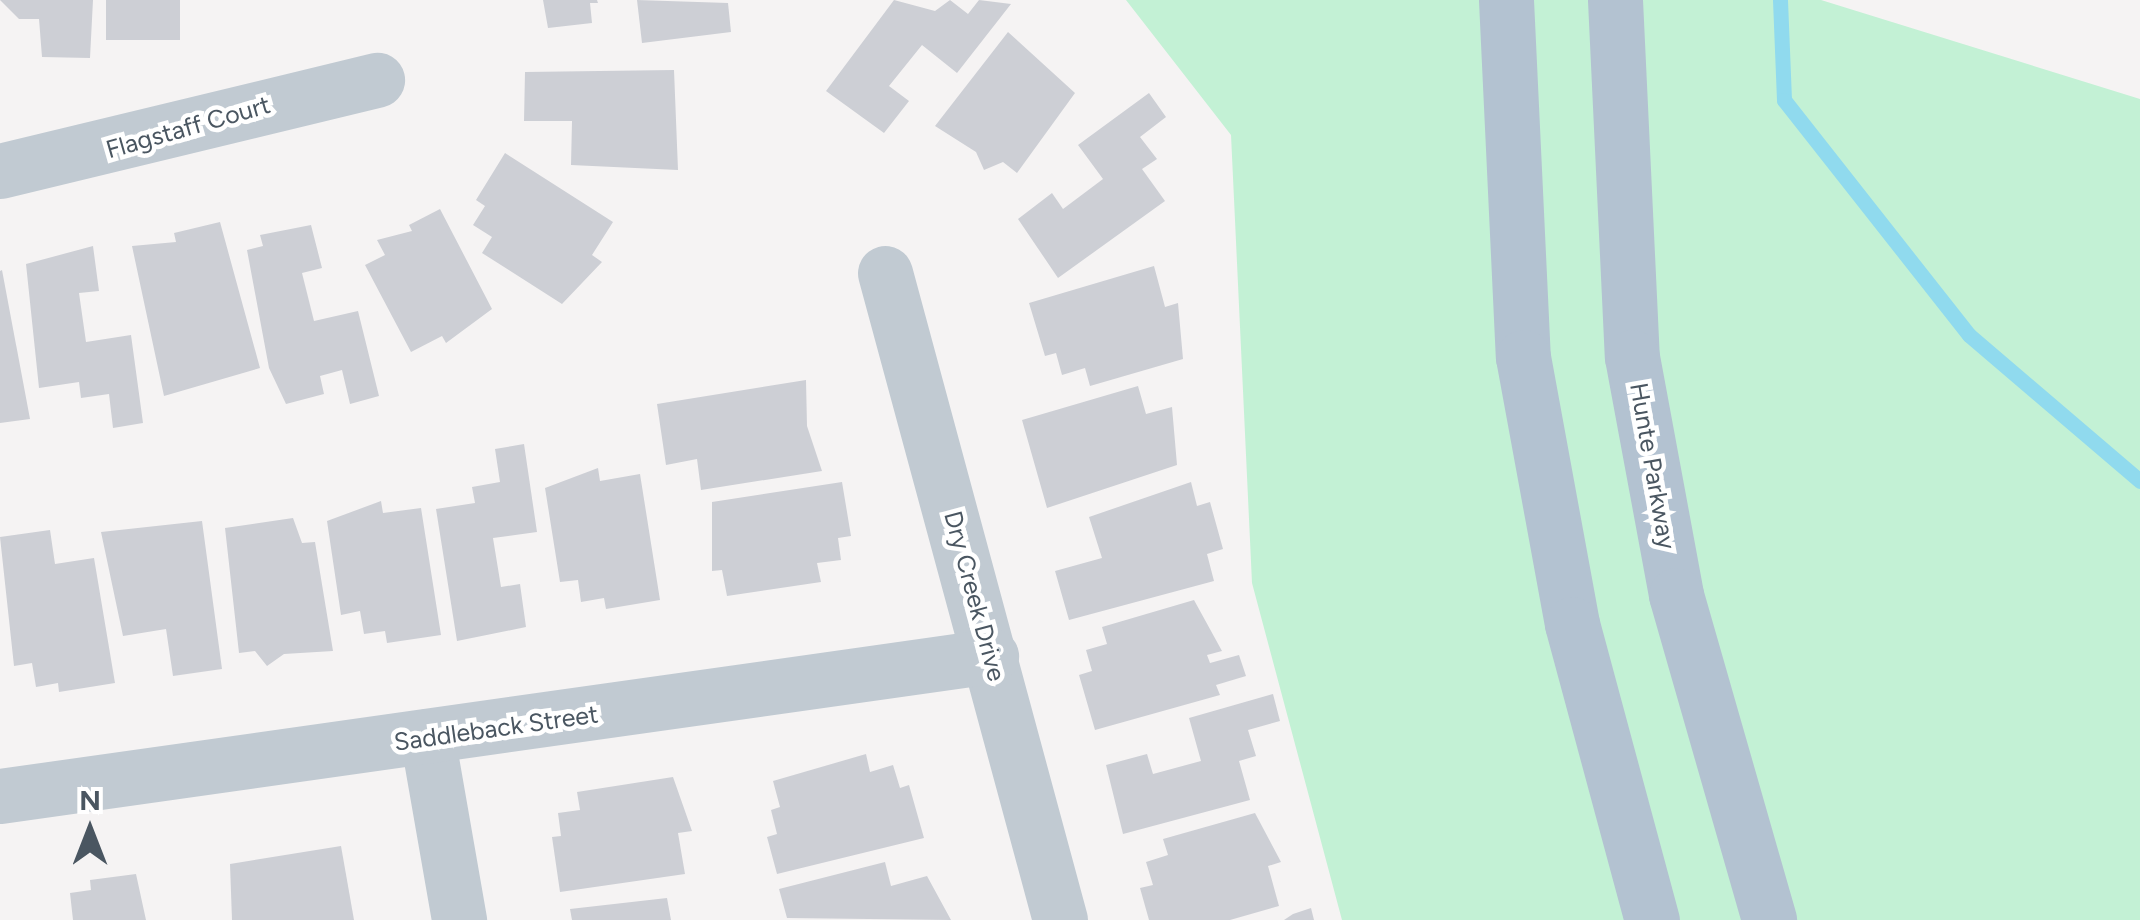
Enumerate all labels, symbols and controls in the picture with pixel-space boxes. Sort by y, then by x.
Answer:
street label: Flagstaff Court [103,89,273,165]
street label: Hunte Parkway [1624,380,1682,552]
street label: Dry Creek Drive [938,508,1012,684]
street label: Saddleback Street [392,699,600,757]
north arrow [40,780,140,880]
text: N [79,783,101,817]

